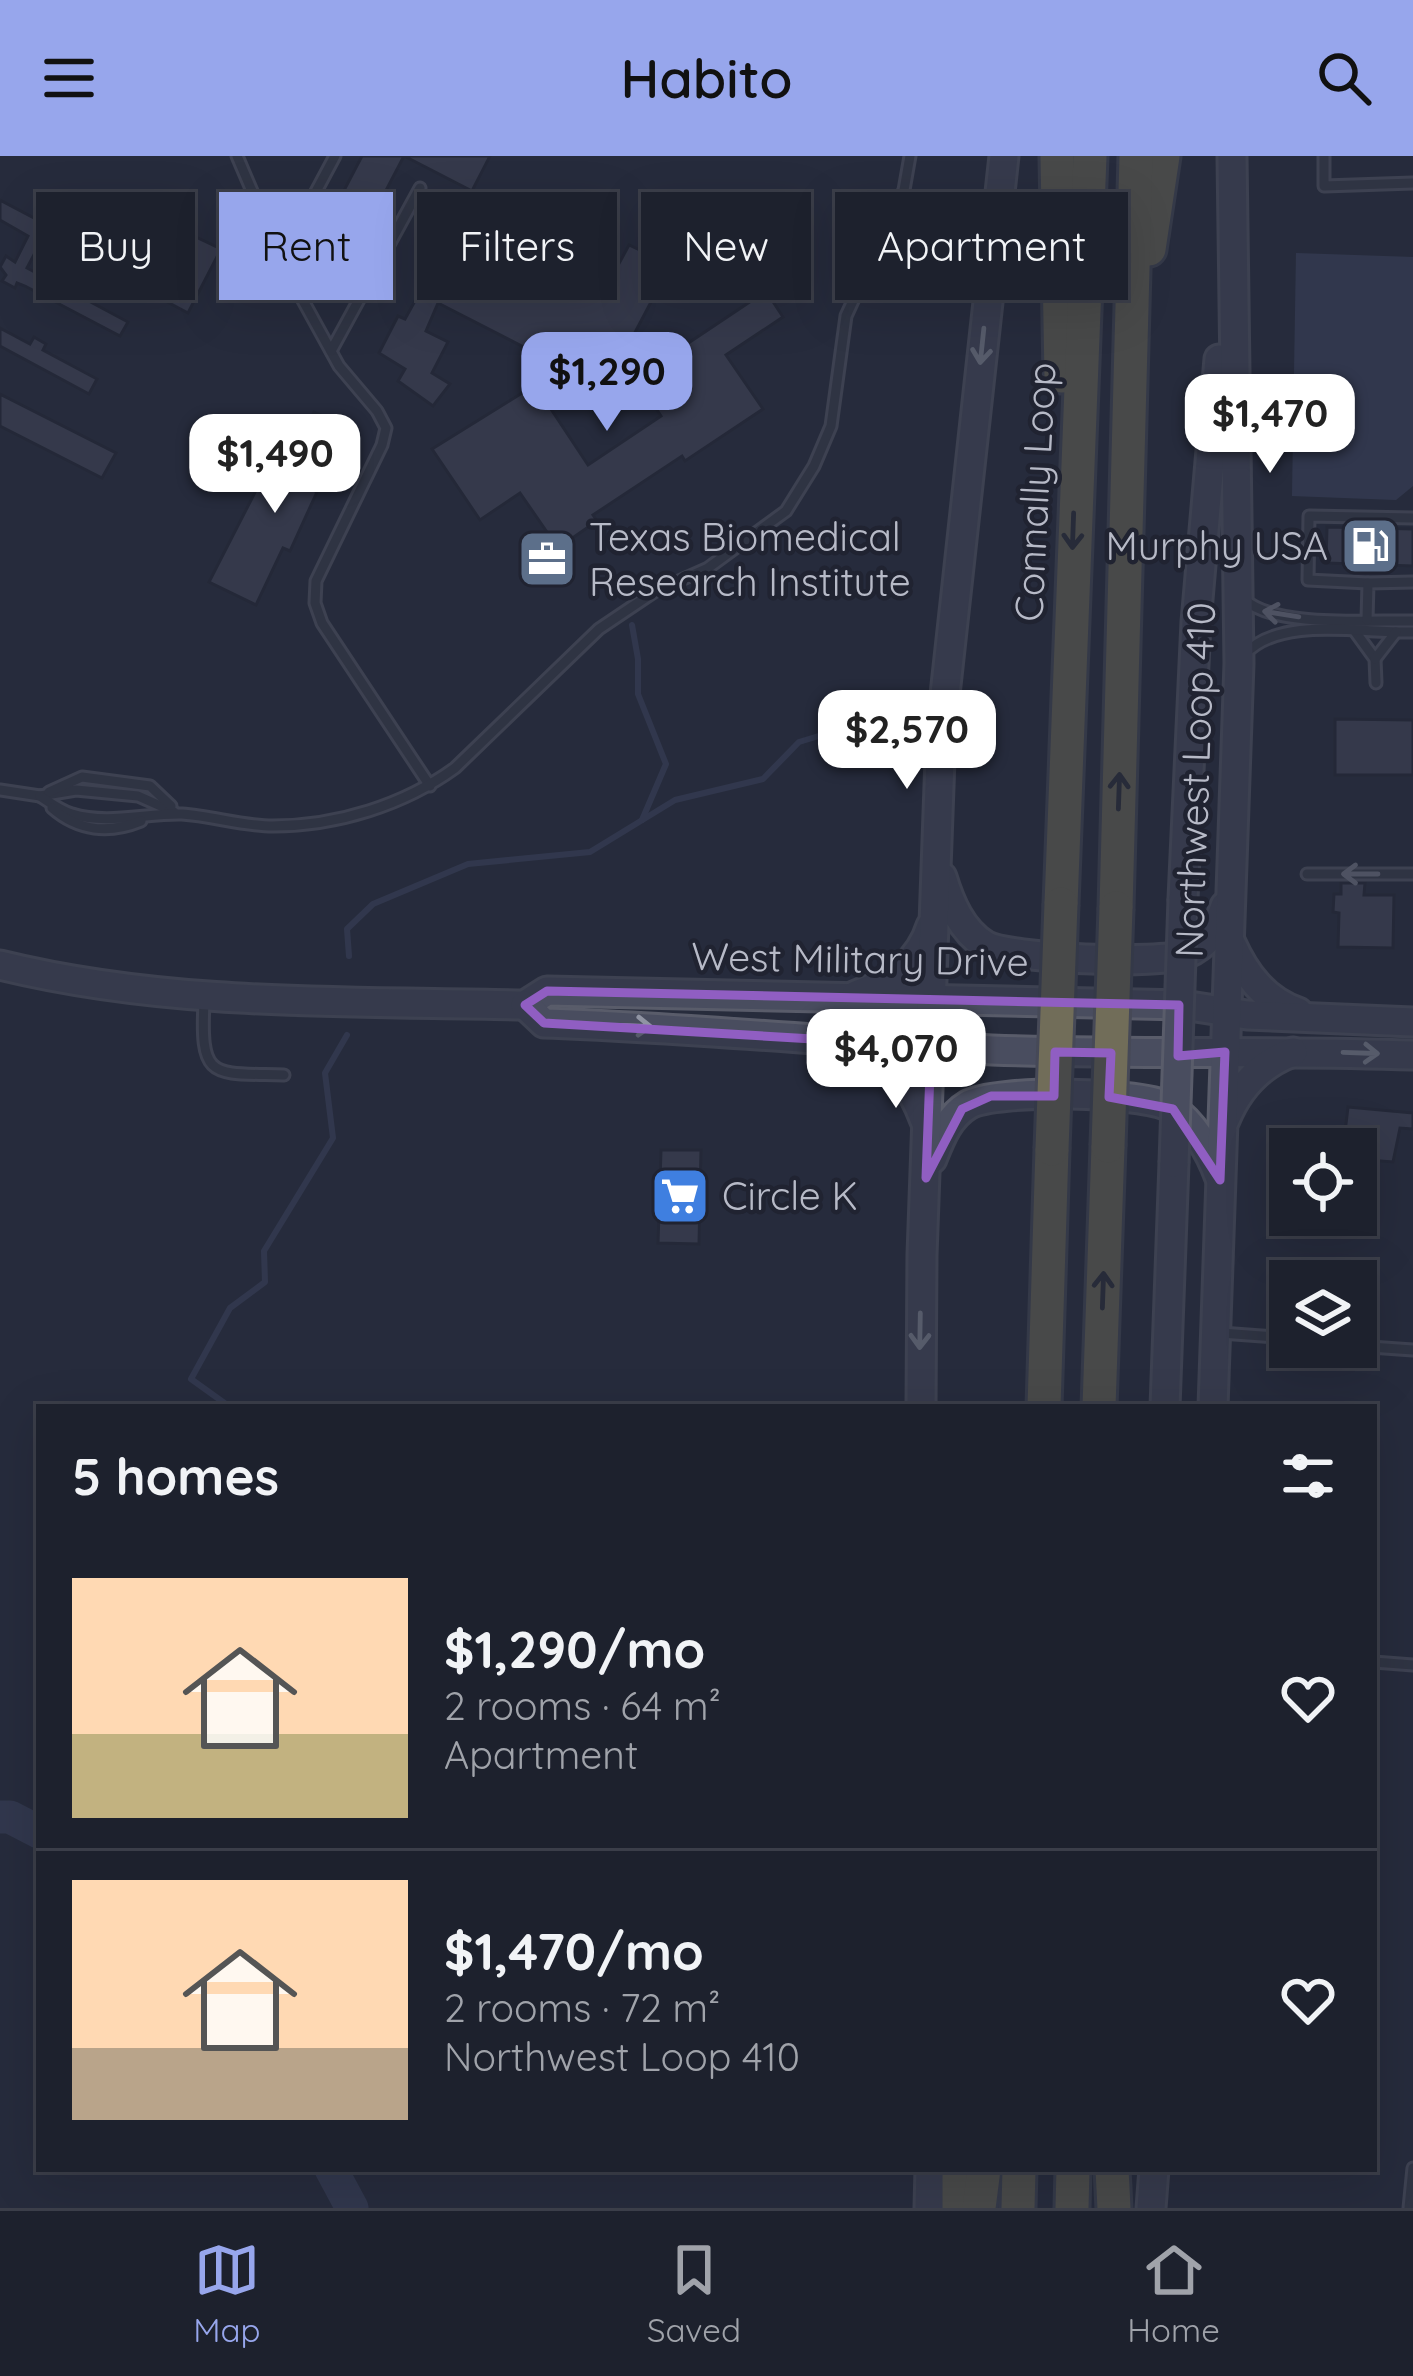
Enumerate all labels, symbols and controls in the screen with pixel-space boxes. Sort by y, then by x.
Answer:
text: Habito [620,44,793,112]
icon: menu [36,45,102,111]
icon: search [1311,45,1377,111]
chip: Buy [36,192,195,300]
chip: Rent [219,192,393,300]
chip: Filters [417,192,617,300]
chip: New [641,192,811,300]
chip: Apartment [835,192,1128,300]
one-way arrow [971,326,993,365]
pin: $1,290 [509,332,705,434]
text: $1,290 [548,346,666,395]
street label: Connally Loop [1003,361,1066,623]
pin: $1,470 [1172,374,1368,476]
text: $1,470 [1212,388,1328,437]
pin: $1,490 [177,414,373,516]
text: $1,490 [216,428,334,477]
one-way arrow [1062,511,1085,550]
place label: Texas Biomedical Research Institute [589,512,911,606]
fuel station icon: Murphy USA [1339,515,1401,577]
place label: Murphy USA [1106,521,1328,570]
office icon: Texas Biomedical Research Institute [516,528,578,590]
street label: Northwest Loop 410 [1164,601,1225,959]
one-way arrow [1262,602,1301,625]
pin: $2,570 [809,690,1005,792]
text: $2,570 [845,704,969,753]
one-way arrow [1108,772,1131,811]
one-way arrow [1341,863,1380,885]
street label: West Military Drive [691,931,1029,986]
pin: $4,070 [798,1009,994,1111]
one-way arrow [614,1015,653,1038]
text: $4,070 [834,1023,958,1072]
one-way arrow [1341,1041,1380,1064]
map controls [1269,1128,1377,1368]
button: locate [1269,1128,1377,1236]
supermarket icon: Circle K [649,1165,711,1227]
place label: Circle K [722,1171,858,1220]
button: layers [1269,1260,1377,1368]
one-way arrow [1092,1271,1115,1310]
one-way arrow [908,1311,931,1350]
icon: filters [1275,1443,1341,1509]
text: 5 homes [72,1444,279,1508]
text: $1,290/mo [444,1617,705,1681]
icon: home [168,1626,312,1770]
icon: heart [1275,1665,1341,1731]
text: 2 rooms · 64 m² [444,1681,721,1730]
text: Apartment [444,1730,638,1779]
text: $1,470/mo [444,1919,704,1983]
icon: home [168,1928,312,2072]
icon: heart [1275,1967,1341,2033]
text: 2 rooms · 72 m² [444,1983,720,2032]
text: Northwest Loop 410 [444,2032,800,2081]
tab: Map [193,2237,260,2350]
tab: Saved [647,2237,741,2350]
tab: Home [1127,2237,1220,2350]

